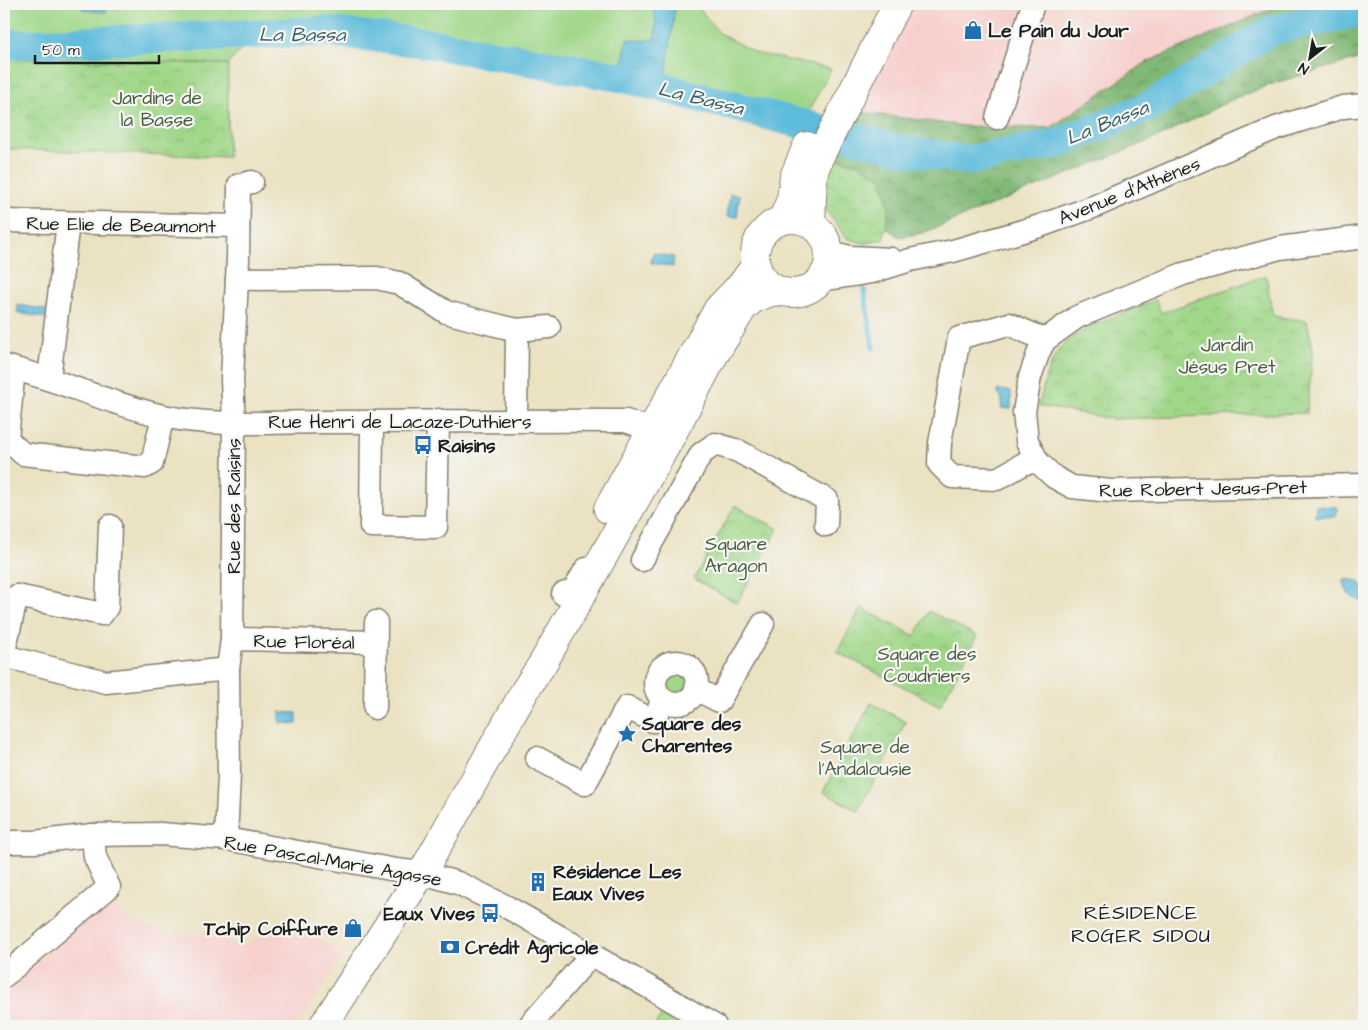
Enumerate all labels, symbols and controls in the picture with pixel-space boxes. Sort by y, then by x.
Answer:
place label: Le Pain du Jour [988,18,1129,45]
shop icon: Le Pain du Jour [962,19,984,41]
water label: La Bassa [259,21,346,49]
scale bar [35,32,159,64]
north arrow [1286,32,1336,82]
text: 50 m [42,40,80,61]
text: N [1295,57,1313,79]
water label: La Bassa [655,75,747,123]
park label: Jardins de la Basse [112,85,202,134]
water label: La Bassa [1062,93,1154,152]
street label: Avenue d'Athènes [1054,151,1205,232]
street label: Rue Elie de Beaumont [26,210,216,241]
park label: Jardin Jésus Pret [1178,332,1276,381]
street label: Rue Henri de Lacaze-Duthiers [268,409,532,436]
place label: Raisins [438,433,496,460]
bus stop icon: Raisins [412,434,434,456]
street label: Rue des Raisins [221,438,248,574]
street label: Rue Robert Jesus-Pret [1099,474,1307,505]
park label: Square Aragon [705,531,767,581]
street label: Rue Floréal [253,628,355,657]
park label: Square des Coudriers [877,641,977,690]
place label: Square des Charentes [641,711,742,760]
place icon: Square des Charentes [616,723,638,745]
park label: Square de l'Andalousie [818,734,912,783]
street label: Rue Pascal-Marie Agasse [222,829,444,895]
place label: Résidence Les Eaux Vives [553,859,682,908]
building icon: Résidence Les Eaux Vives [527,871,549,893]
district label: RÉSIDENCE ROGER SIDOU [1071,899,1211,950]
place label: Eaux Vives [383,901,475,928]
bus stop icon: Eaux Vives [479,902,501,924]
place label: Tchip Coiffure [203,916,339,943]
shop icon: Tchip Coiffure [342,917,364,939]
place label: Crédit Agricole [465,935,599,963]
bank icon: Crédit Agricole [439,936,461,958]

